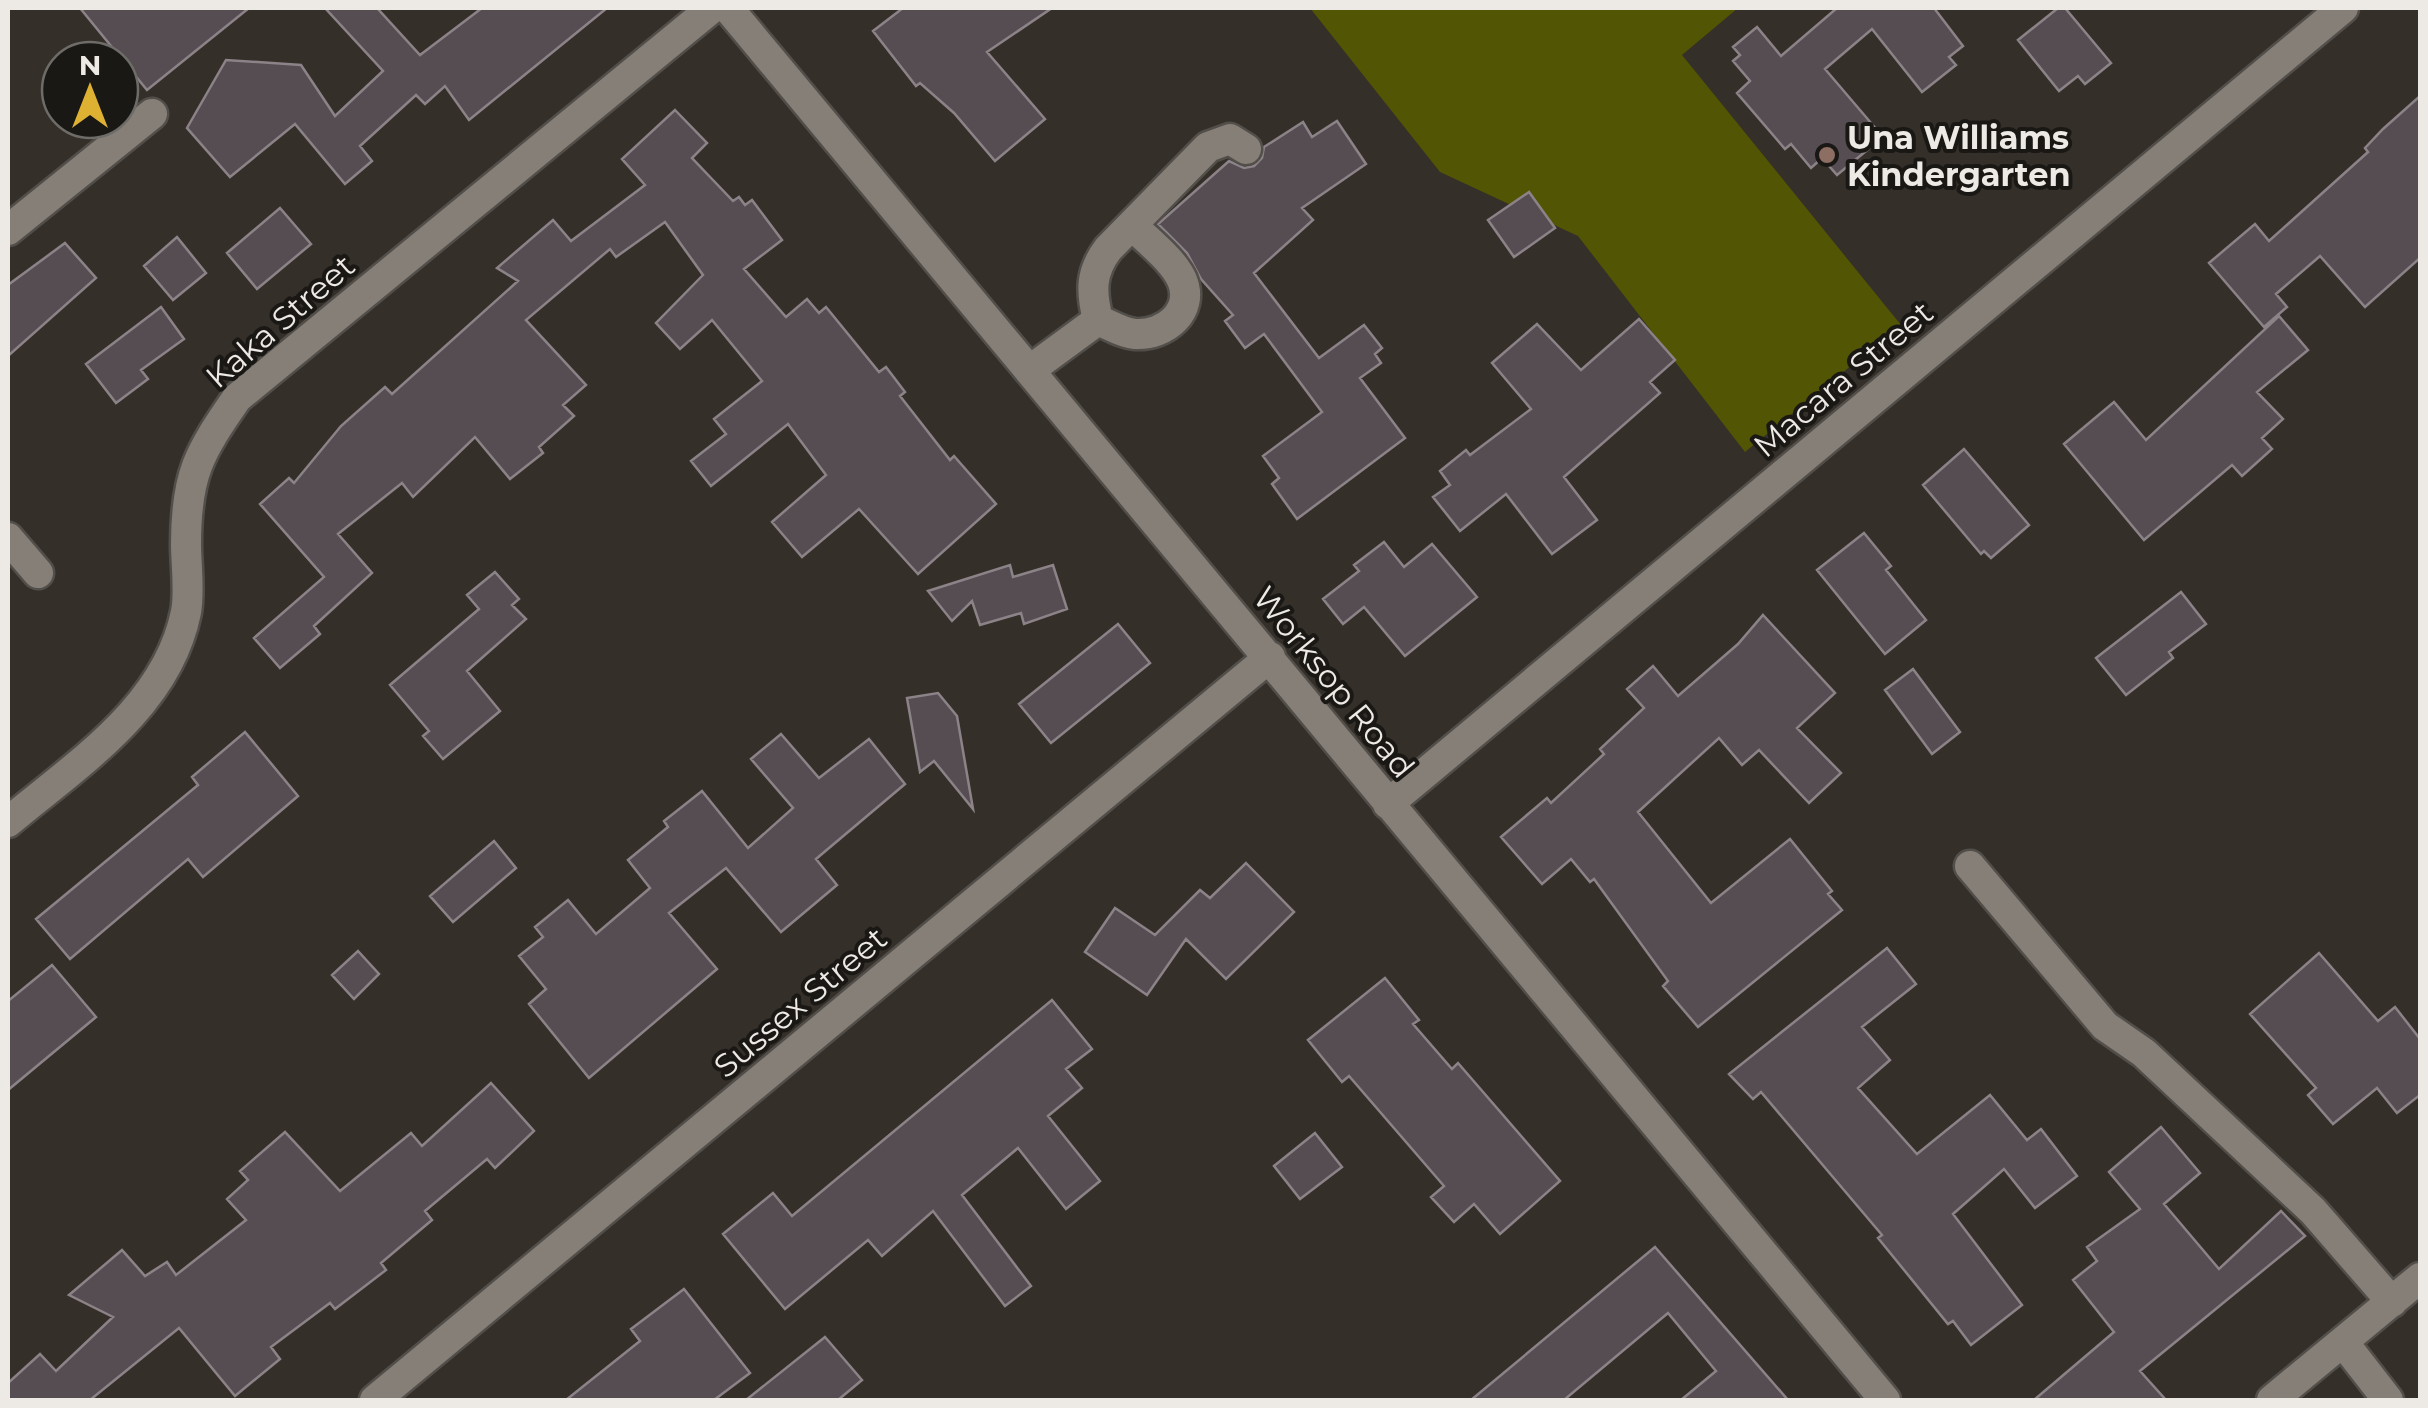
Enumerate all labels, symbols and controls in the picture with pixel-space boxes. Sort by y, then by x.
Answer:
north arrow [40,40,140,140]
text: N [79,48,101,82]
place label: Una Williams Kindergarten [1847,118,2071,194]
marker: Una Williams Kindergarten [1816,144,1838,166]
street label: Kaka Street [198,246,362,396]
street label: Macara Street [1745,293,1941,465]
street label: Worksop Road [1245,579,1423,785]
street label: Sussex Street [706,918,894,1086]

